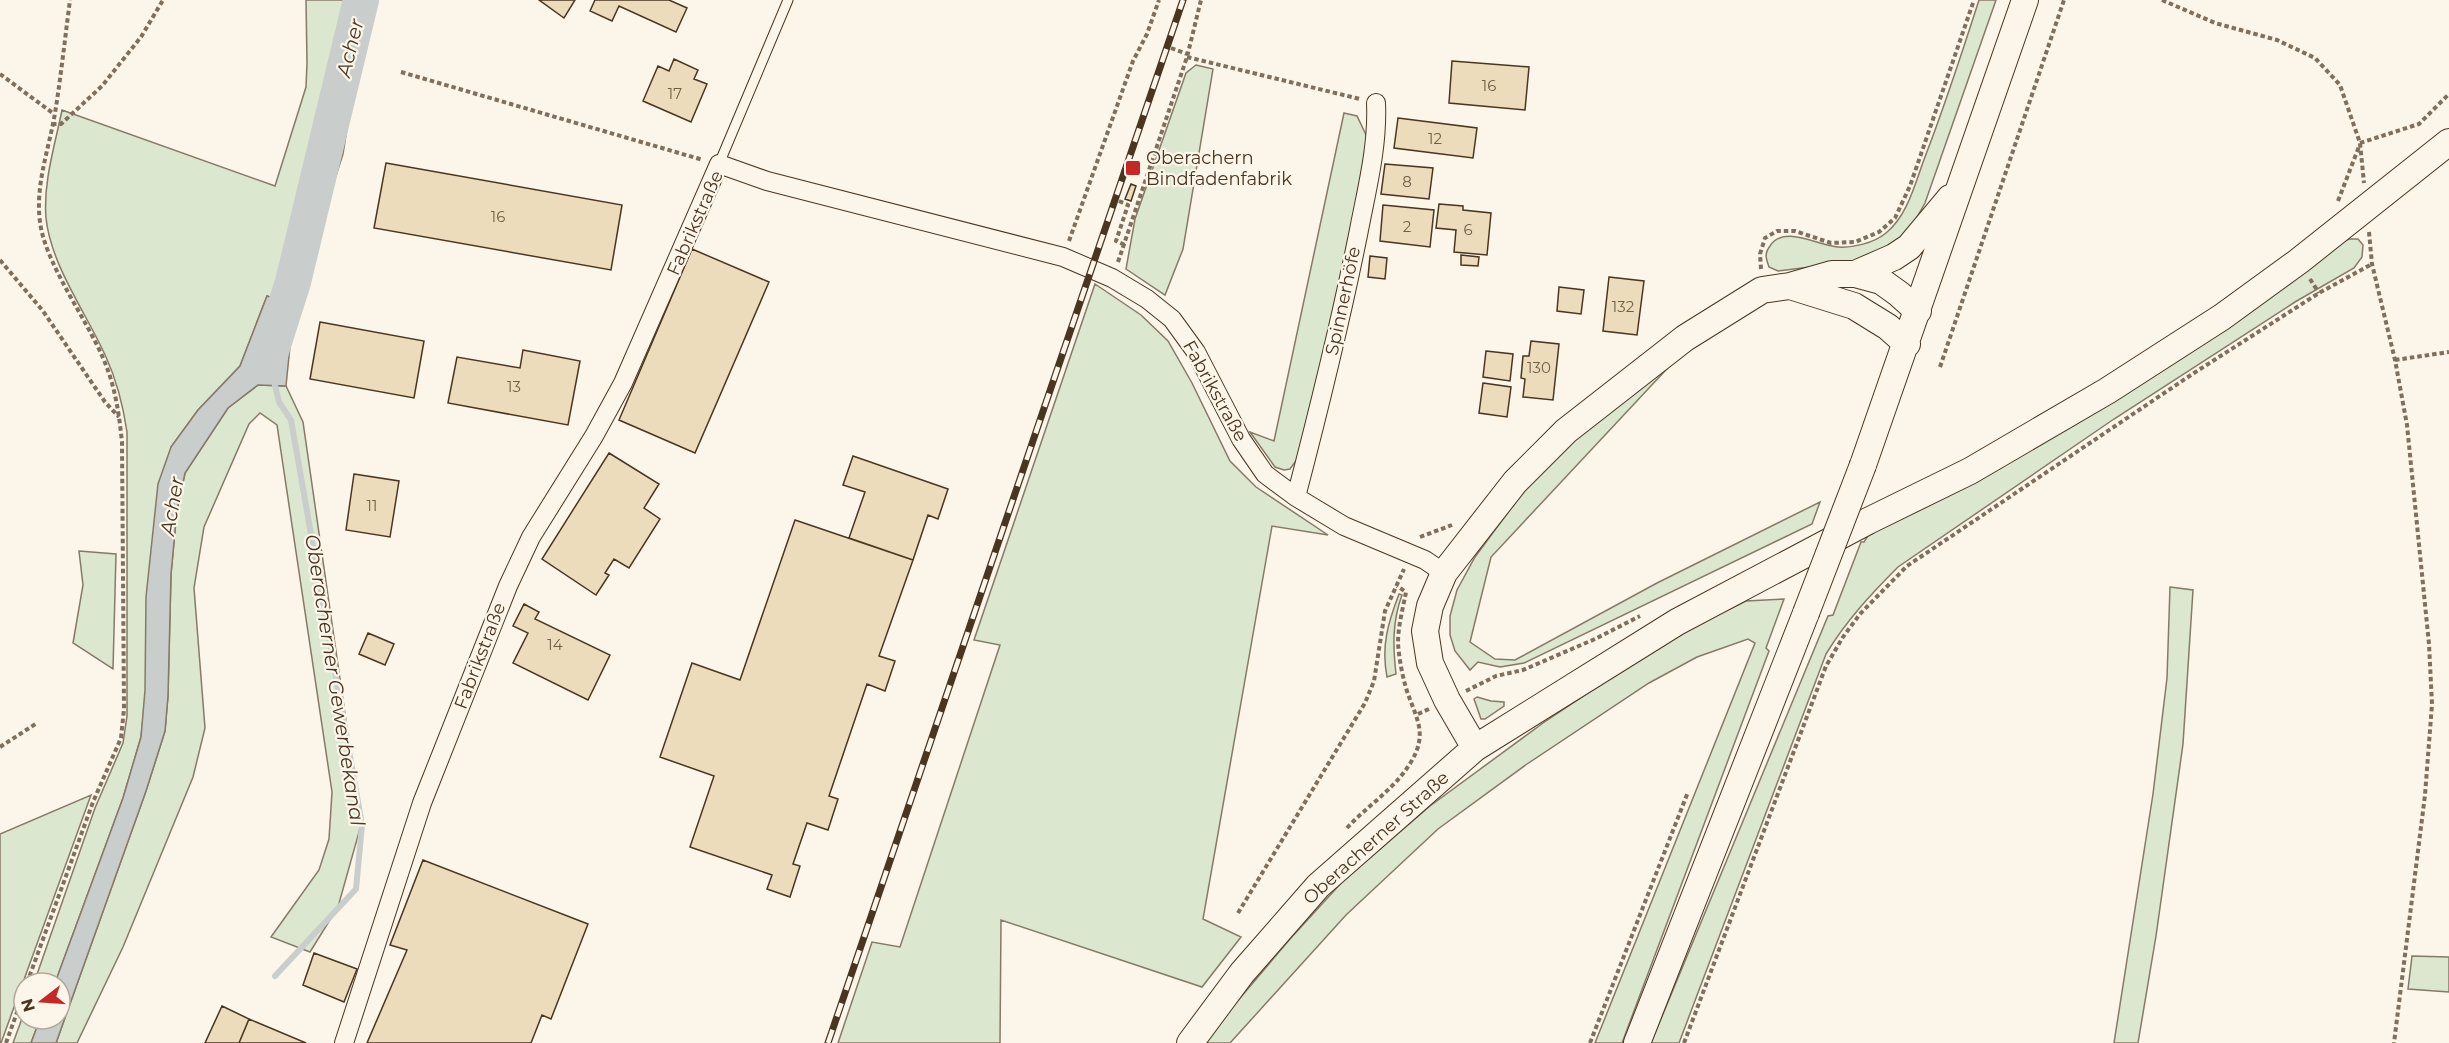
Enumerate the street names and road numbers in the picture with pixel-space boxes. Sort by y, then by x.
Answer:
street label: Fabrikstraße [662,167,728,279]
street label: Spinnerhöfe [1321,244,1365,357]
street label: Fabrikstraße [1178,337,1252,446]
street label: Fabrikstraße [450,600,510,712]
street label: Oberacherner Straße [1298,767,1454,909]

